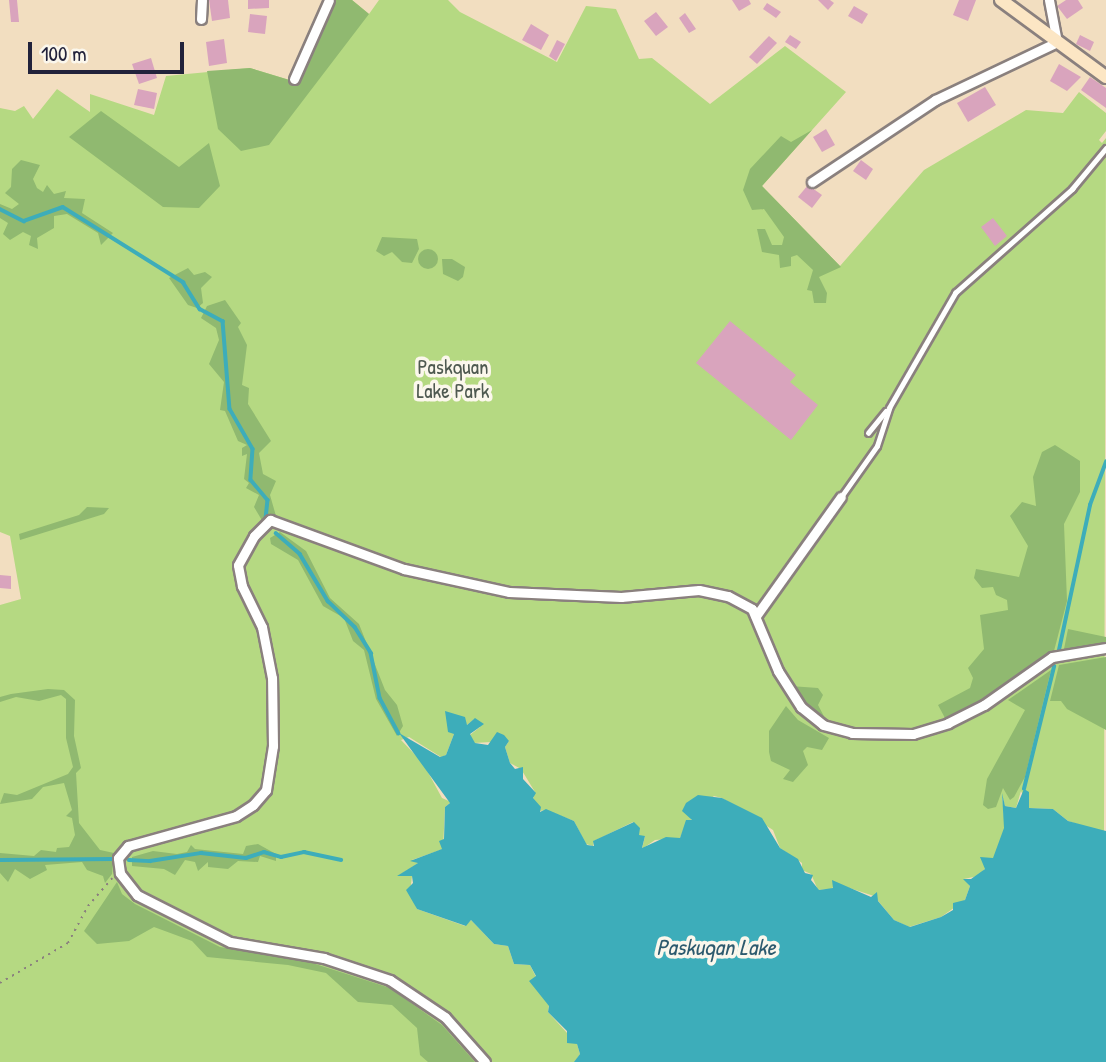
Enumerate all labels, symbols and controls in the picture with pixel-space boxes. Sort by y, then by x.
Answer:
scale bar [32,28,187,72]
text: 100 m [41,39,87,68]
park label: Paskquan Lake Park [416,354,490,404]
water label: Paskuqan Lake [656,933,776,961]

